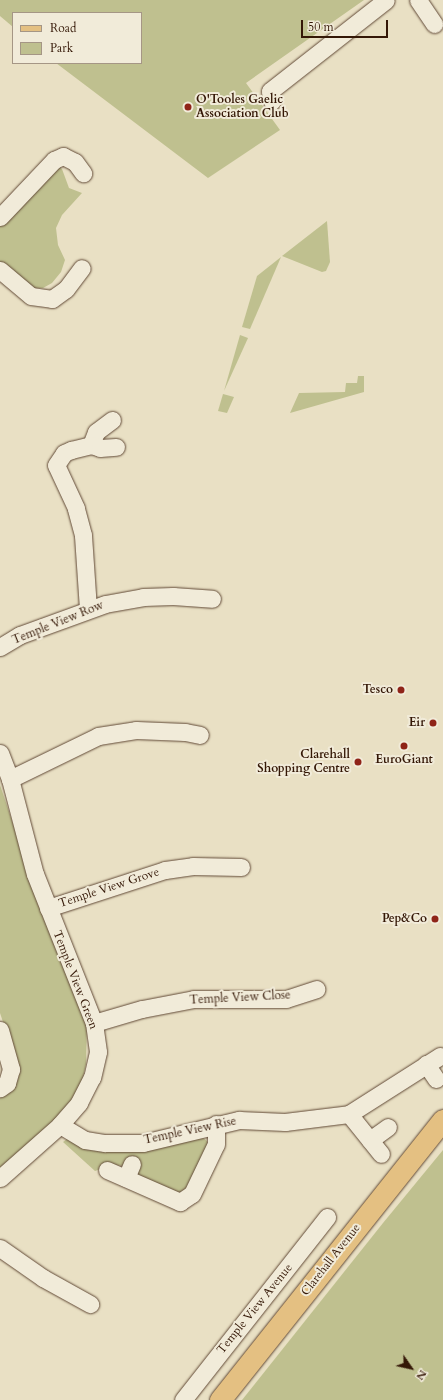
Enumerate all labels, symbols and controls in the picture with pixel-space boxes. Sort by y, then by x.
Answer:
legend [12,12,142,64]
scale bar [303,12,390,38]
text: 50 m [308,19,334,35]
text: Road [50,20,76,36]
text: Park [50,40,73,56]
place label: O'Tooles Gaelic Association Club [196,93,289,121]
marker: O'Tooles Gaelic Association Club [183,102,193,112]
street label: Temple View Row [10,598,106,648]
place label: Tesco [363,683,393,697]
marker: Tesco [396,685,406,695]
place label: Eir [409,716,425,730]
marker: Eir [428,718,438,728]
marker: EuroGiant [399,741,409,751]
place label: Clarehall Shopping Centre [257,748,350,776]
place label: EuroGiant [375,753,433,767]
marker: Clarehall Shopping Centre [353,757,363,767]
street label: Temple View Grove [57,865,161,911]
place label: Pep&Co [382,912,427,926]
marker: Pep&Co [430,914,440,924]
street label: Temple View Green [50,929,100,1031]
street label: Temple View Close [189,988,291,1008]
street label: Temple View Rise [142,1114,238,1148]
street label: Clarehall Avenue [298,1221,364,1299]
street label: Temple View Avenue [214,1261,296,1357]
north arrow [391,1348,431,1388]
text: N [412,1367,430,1383]

